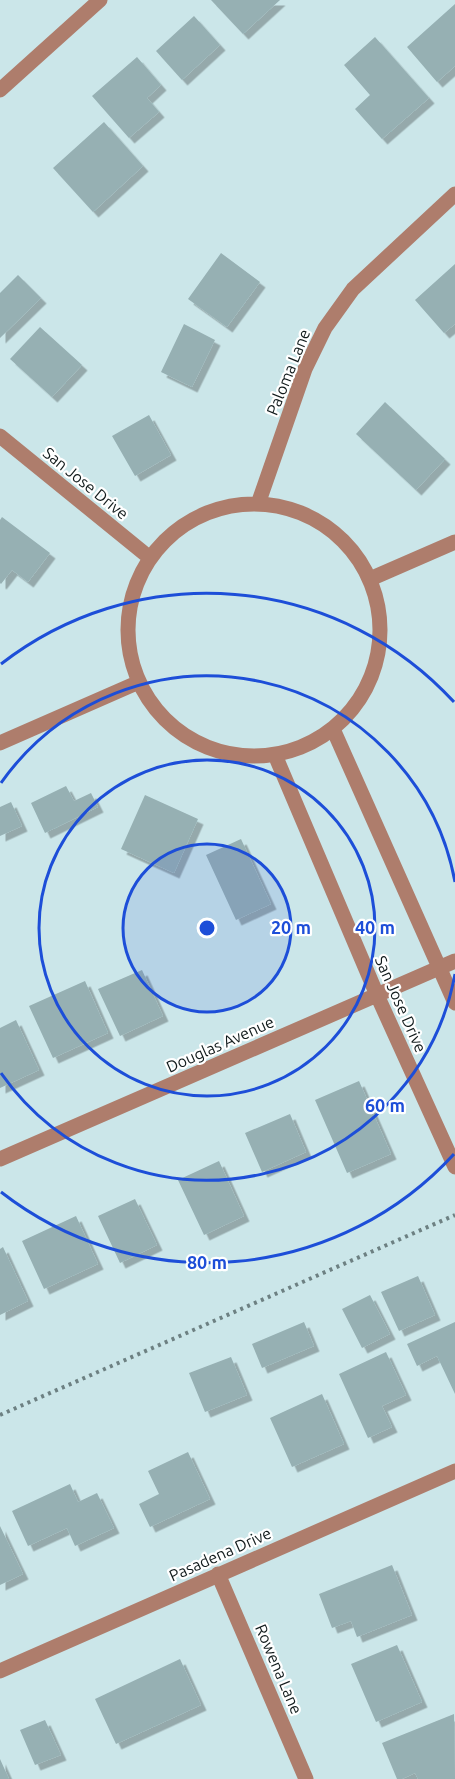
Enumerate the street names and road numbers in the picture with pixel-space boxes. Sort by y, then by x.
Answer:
street label: Paloma Lane [263,326,313,418]
street label: San Jose Drive [40,443,132,523]
street label: San Jose Drive [372,953,430,1055]
street label: Douglas Avenue [163,1012,277,1076]
street label: Pasadena Drive [166,1523,274,1585]
street label: Rowena Lane [252,1621,306,1717]

